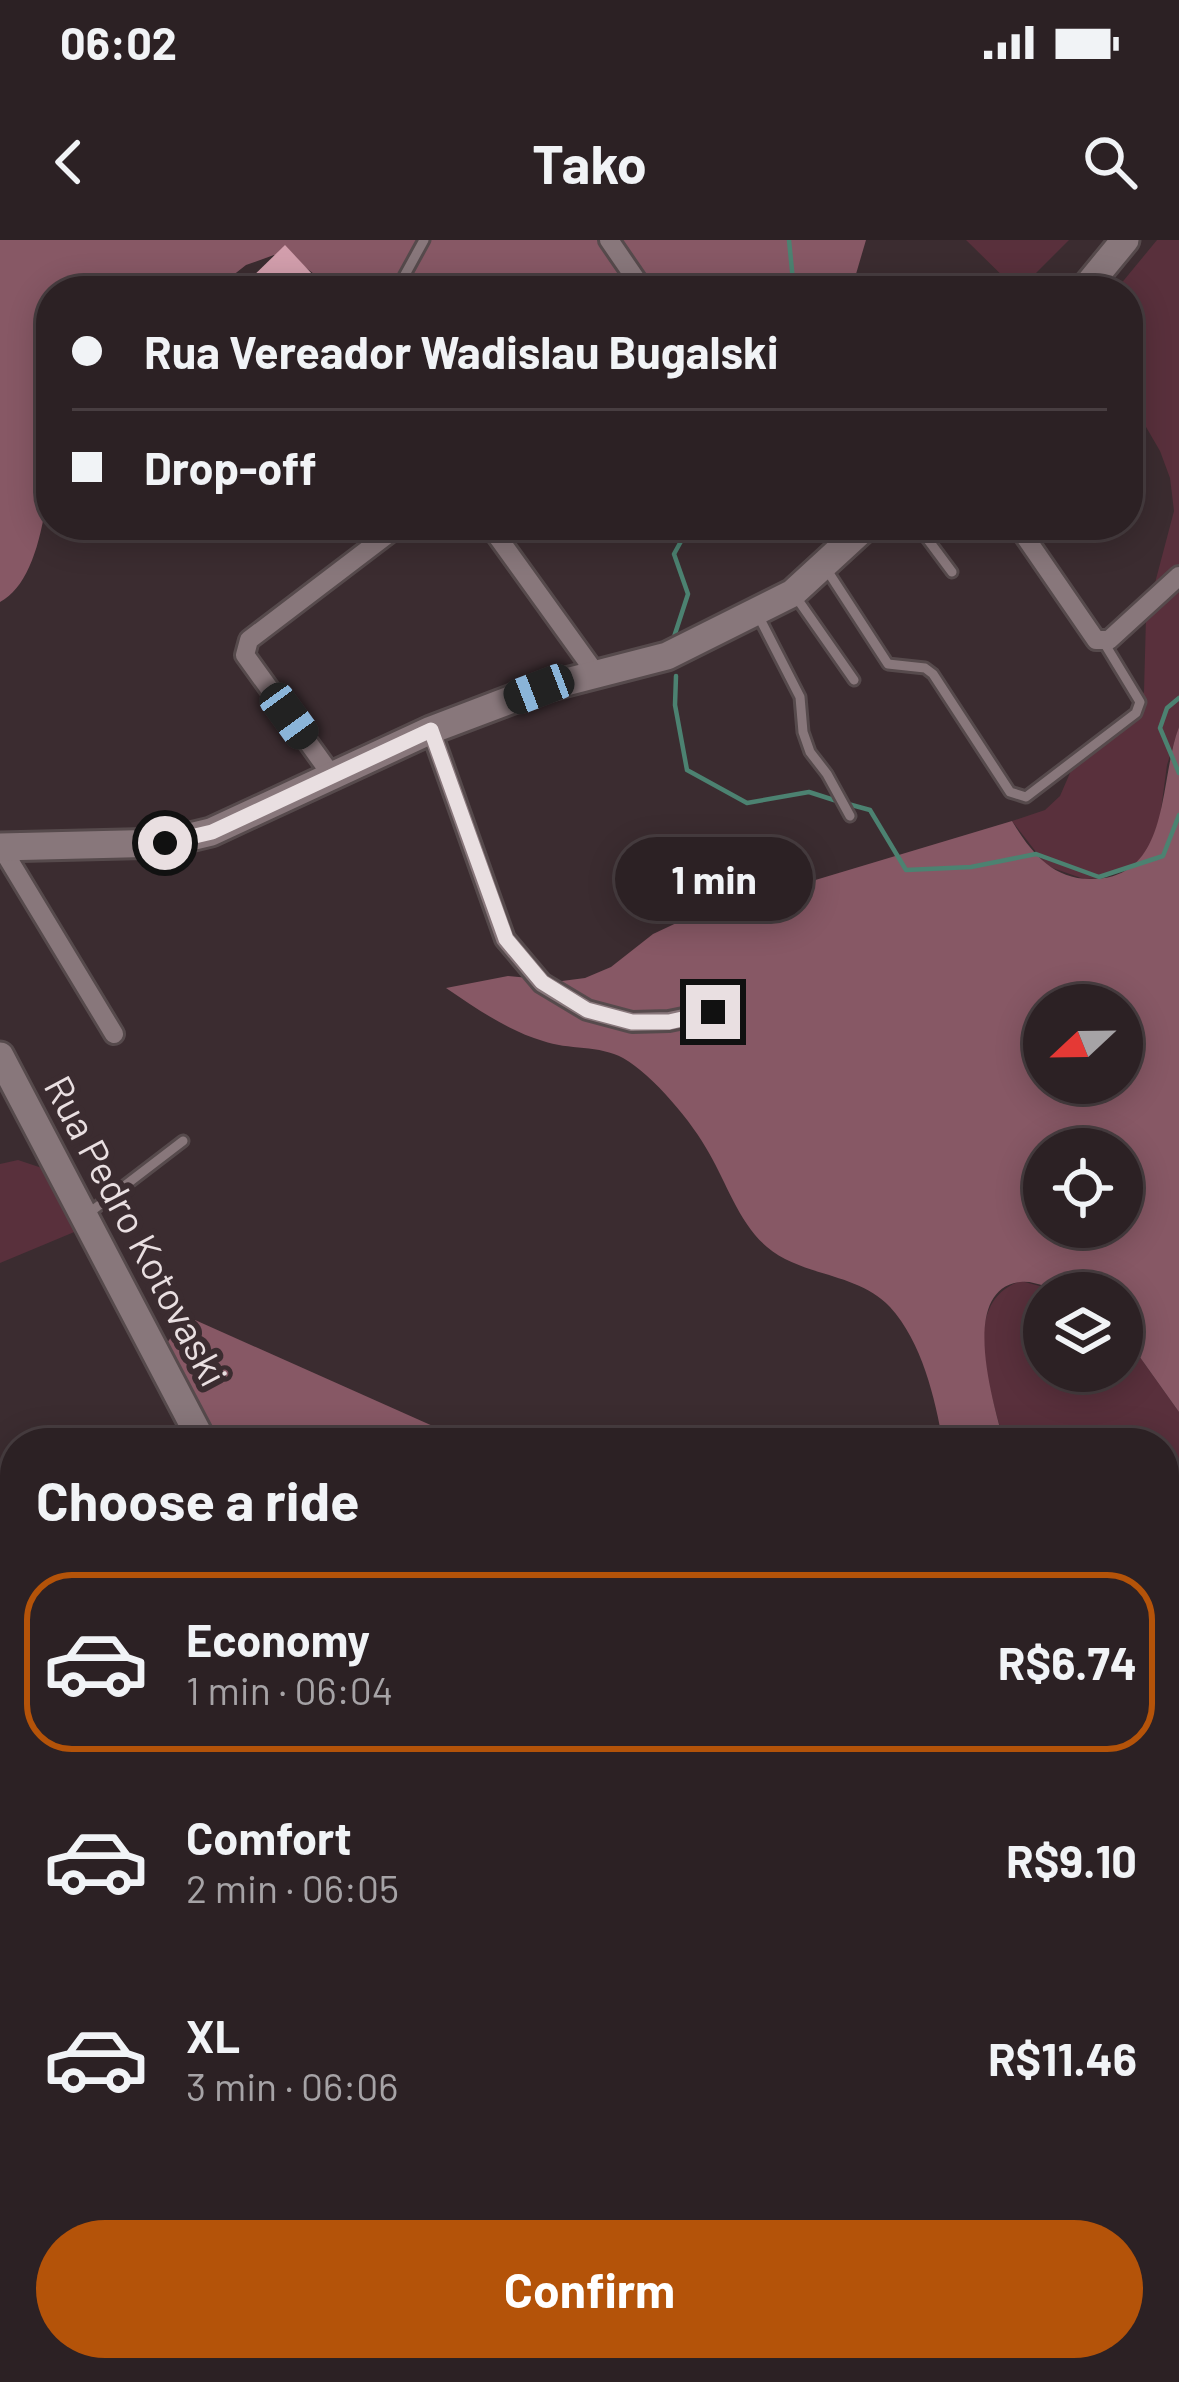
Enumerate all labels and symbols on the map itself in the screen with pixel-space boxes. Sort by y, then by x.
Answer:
car [499,659,579,719]
car [253,676,325,756]
route start [138,816,192,870]
callout: 1 min [614,838,812,922]
north arrow [1023,984,1143,1104]
route end [686,985,740,1039]
street label: Rua Pedro Kotovaski [36,1067,239,1393]

